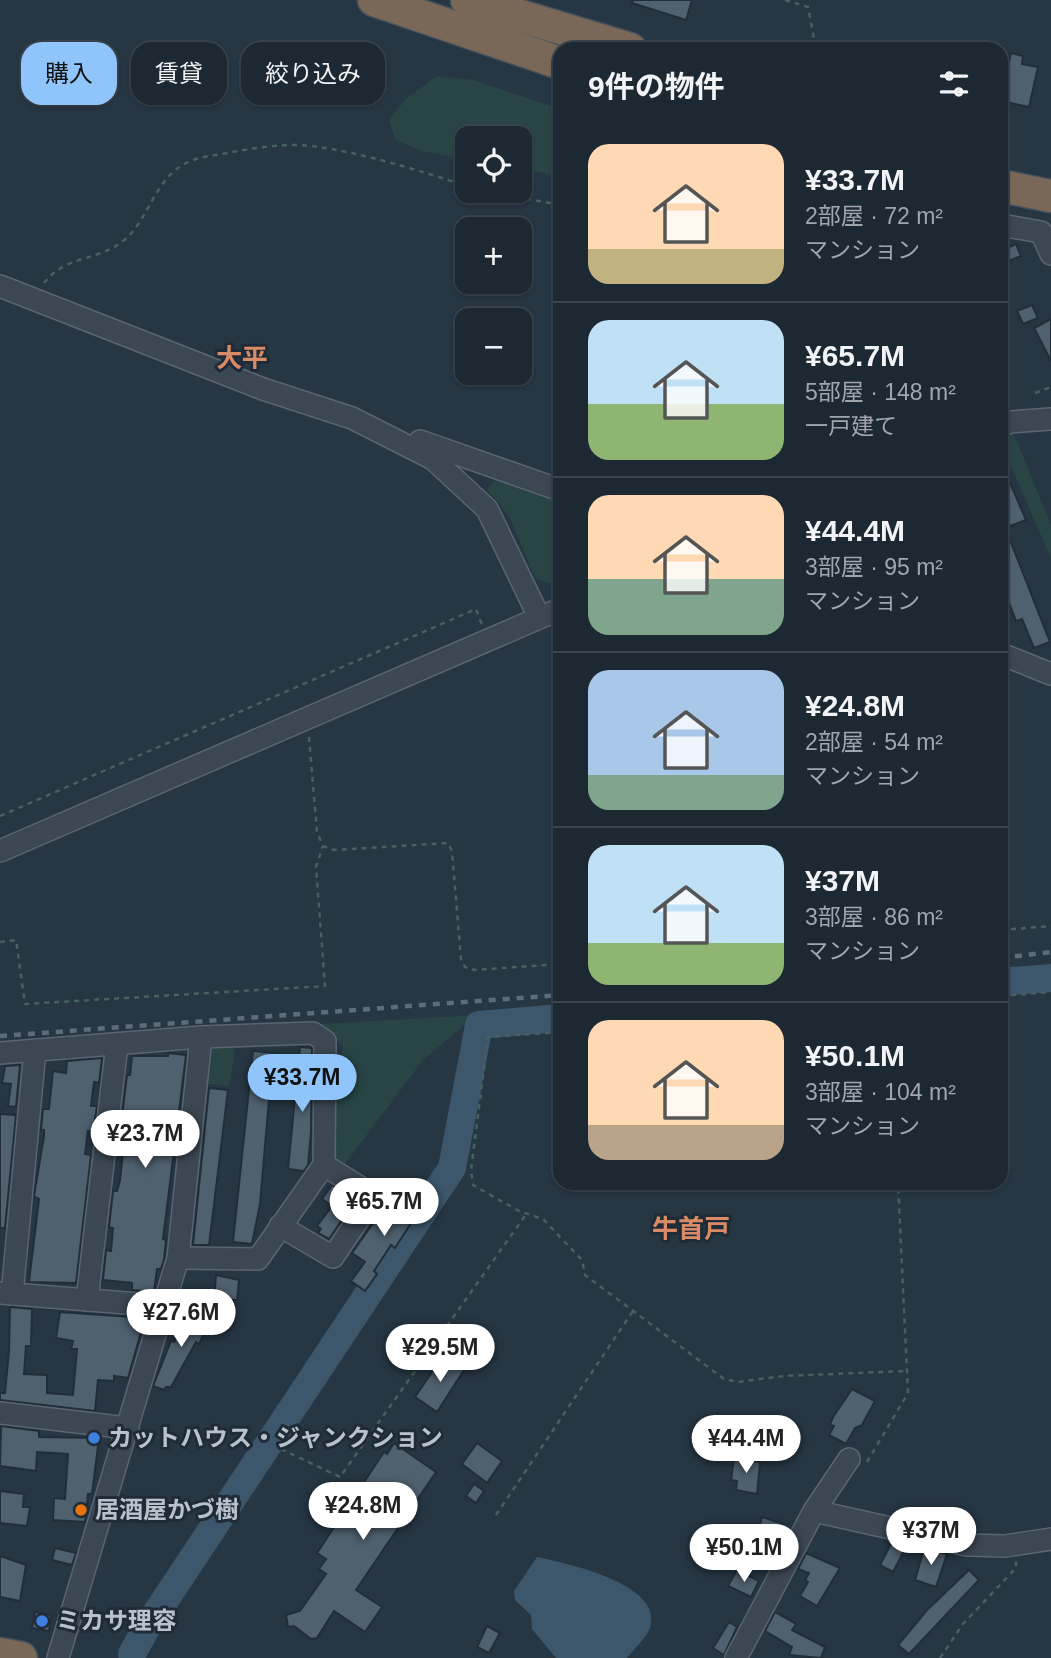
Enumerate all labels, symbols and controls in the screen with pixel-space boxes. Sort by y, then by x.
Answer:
chip: 購入 [21,42,117,105]
chip: 賃貸 [131,42,227,105]
chip: 絞り込み [241,42,385,105]
icon: filters [935,65,973,103]
text: 9件の物件 [588,70,725,103]
map controls [455,126,532,385]
button: locate [455,126,532,203]
text: ¥33.7M [805,163,905,196]
icon: home [644,172,728,256]
text: 2部屋 · 72 m² [805,203,943,229]
button: + [455,217,532,294]
text: マンション [805,237,920,263]
button: − [455,308,532,385]
text: ¥65.7M [805,339,905,372]
district label: 大平 [216,343,268,373]
icon: home [644,348,728,432]
text: 5部屋 · 148 m² [805,379,956,405]
text: 一戸建て [805,413,897,439]
text: ¥44.4M [805,514,905,547]
icon: home [644,523,728,607]
text: 3部屋 · 95 m² [805,554,943,580]
text: マンション [805,588,920,614]
text: ¥24.8M [805,689,905,722]
icon: home [644,698,728,782]
text: 2部屋 · 54 m² [805,729,943,755]
text: マンション [805,763,920,789]
text: ¥37M [805,864,880,897]
icon: home [644,873,728,957]
text: 3部屋 · 86 m² [805,904,943,930]
text: マンション [805,938,920,964]
text: ¥50.1M [805,1039,905,1072]
icon: home [644,1048,728,1132]
pin: ¥33.7M [245,1054,359,1114]
text: ¥33.7M [264,1064,340,1090]
text: 3部屋 · 104 m² [805,1079,956,1105]
pin: ¥23.7M [88,1110,202,1170]
text: マンション [805,1113,920,1139]
text: ¥23.7M [107,1120,183,1146]
pin: ¥65.7M [327,1178,441,1238]
text: ¥65.7M [346,1188,422,1214]
district label: 牛首戸 [652,1214,730,1244]
pin: ¥27.6M [124,1290,238,1349]
text: ¥27.6M [143,1299,219,1325]
pin: ¥29.5M [383,1324,497,1384]
text: ¥29.5M [402,1334,478,1360]
pin: ¥44.4M [689,1416,803,1475]
place label: カットハウス・ジャンクション [108,1424,443,1451]
text: ¥44.4M [708,1425,784,1451]
marker: カットハウス・ジャンクション [86,1430,102,1446]
pin: ¥24.8M [306,1482,420,1542]
text: ¥24.8M [325,1492,401,1518]
place label: 居酒屋かづ樹 [95,1496,239,1523]
marker: 居酒屋かづ樹 [73,1502,89,1518]
pin: ¥37M [890,1508,972,1567]
text: ¥37M [902,1517,960,1543]
pin: ¥50.1M [687,1524,801,1584]
text: ¥50.1M [706,1534,782,1560]
place label: ミカサ理容 [56,1607,176,1634]
marker: ミカサ理容 [34,1613,50,1629]

